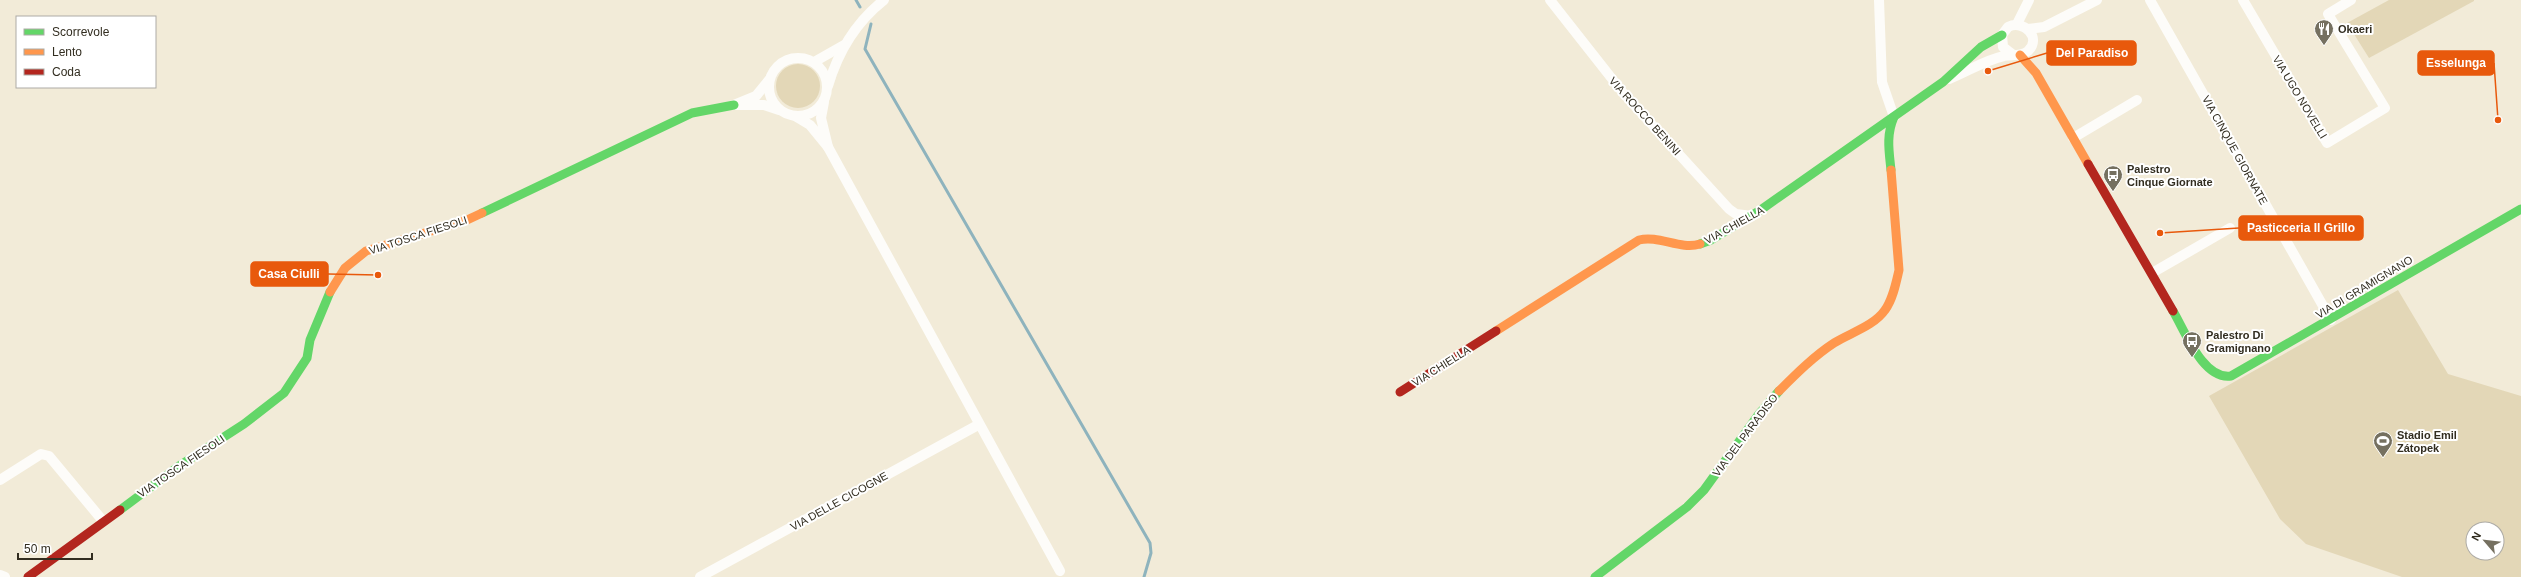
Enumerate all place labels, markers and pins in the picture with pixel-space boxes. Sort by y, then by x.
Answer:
restaurant icon: Okaeri [2313,18,2335,46]
place label: Okaeri [2338,23,2372,35]
callout: Del Paradiso [2047,41,2136,65]
callout: Esselunga [2418,51,2494,75]
place label: Palestro Cinque Giornate [2127,163,2213,188]
bus stop icon: Palestro Cinque Giornate [2102,164,2124,192]
callout: Pasticceria Il Grillo [2239,216,2363,240]
callout: Casa Ciulli [251,262,328,286]
place label: Palestro Di Gramignano [2206,329,2271,354]
bus stop icon: Palestro Di Gramignano [2181,330,2203,358]
place label: Stadio Emil Zátopek [2397,429,2457,454]
sports icon: Stadio Emil Zátopek [2372,430,2394,458]

